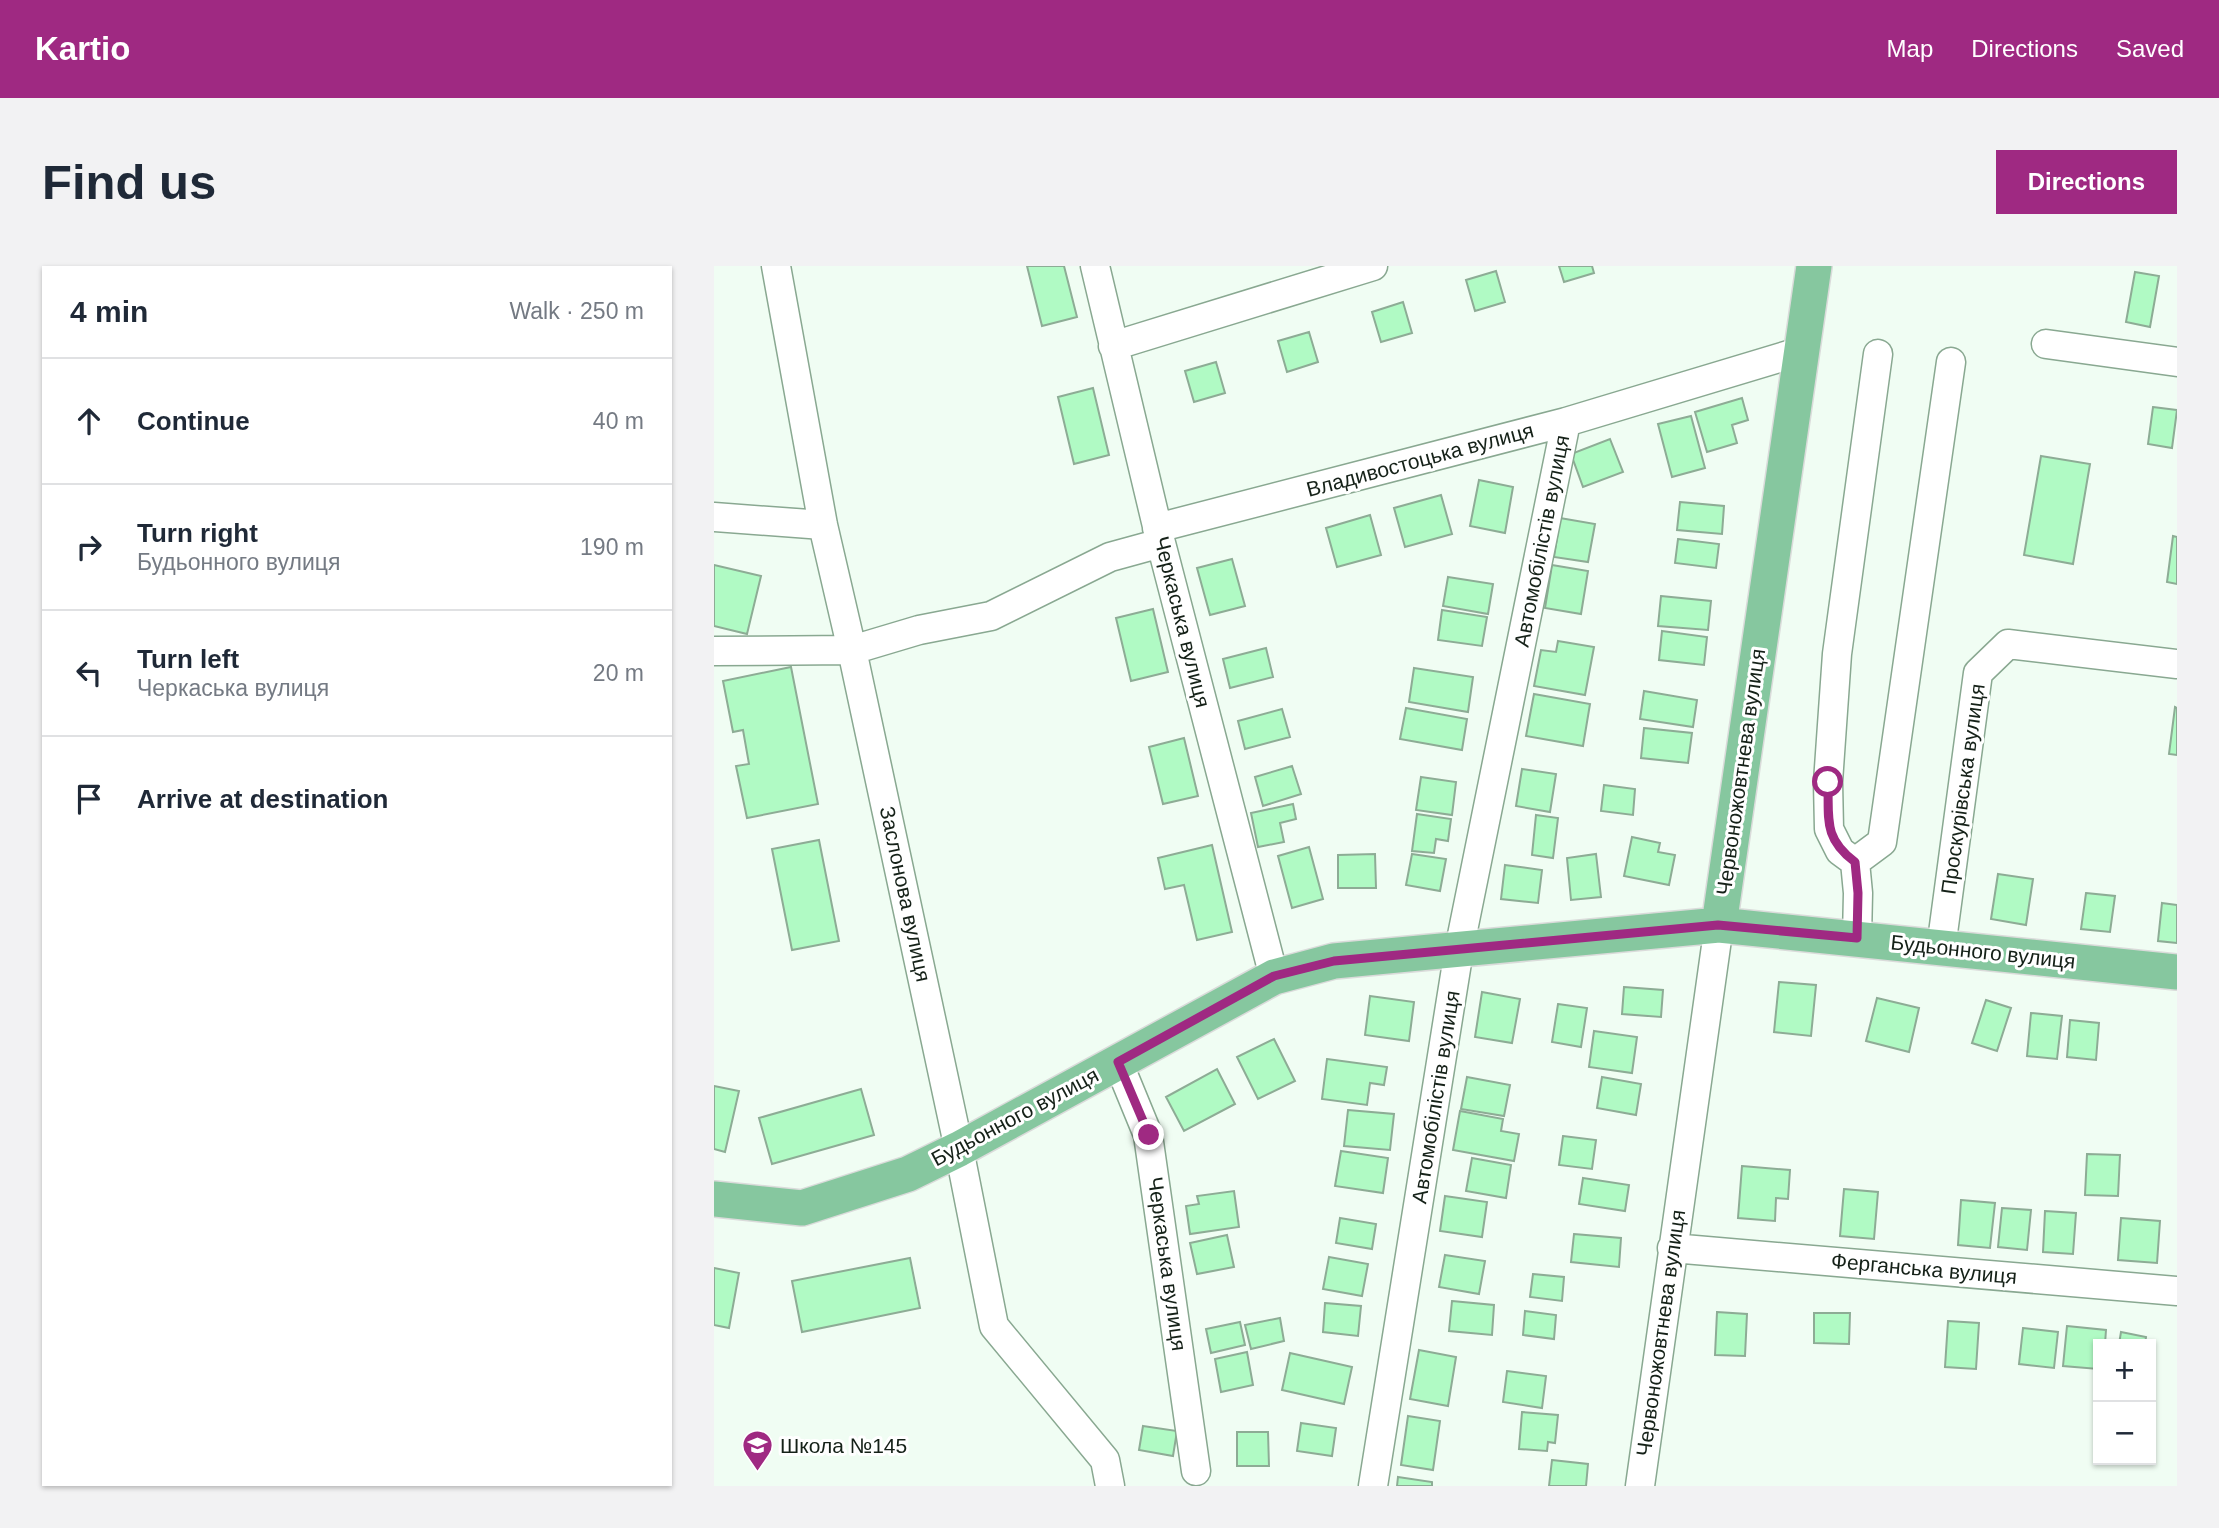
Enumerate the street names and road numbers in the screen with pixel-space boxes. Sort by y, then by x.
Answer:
street label: Владивостоцька вулиця [1304,418,1536,501]
street label: Автомобілістів вулиця [1510,433,1573,649]
street label: Черкаська вулиця [1150,534,1215,710]
street label: Червоножовтнева вулиця [1712,647,1769,897]
street label: Проскурівська вулиця [1936,682,1989,896]
street label: Заслонова вулиця [876,804,935,984]
street label: Будьонного вулиця [1890,930,2077,973]
street label: Автомобілістів вулиця [1407,989,1464,1205]
street label: Будьонного вулиця [927,1063,1102,1170]
street label: Черкаська вулиця [1144,1175,1191,1352]
street label: Червоножовтнева вулиця [1632,1208,1689,1458]
street label: Ферганська вулиця [1830,1249,2018,1288]

